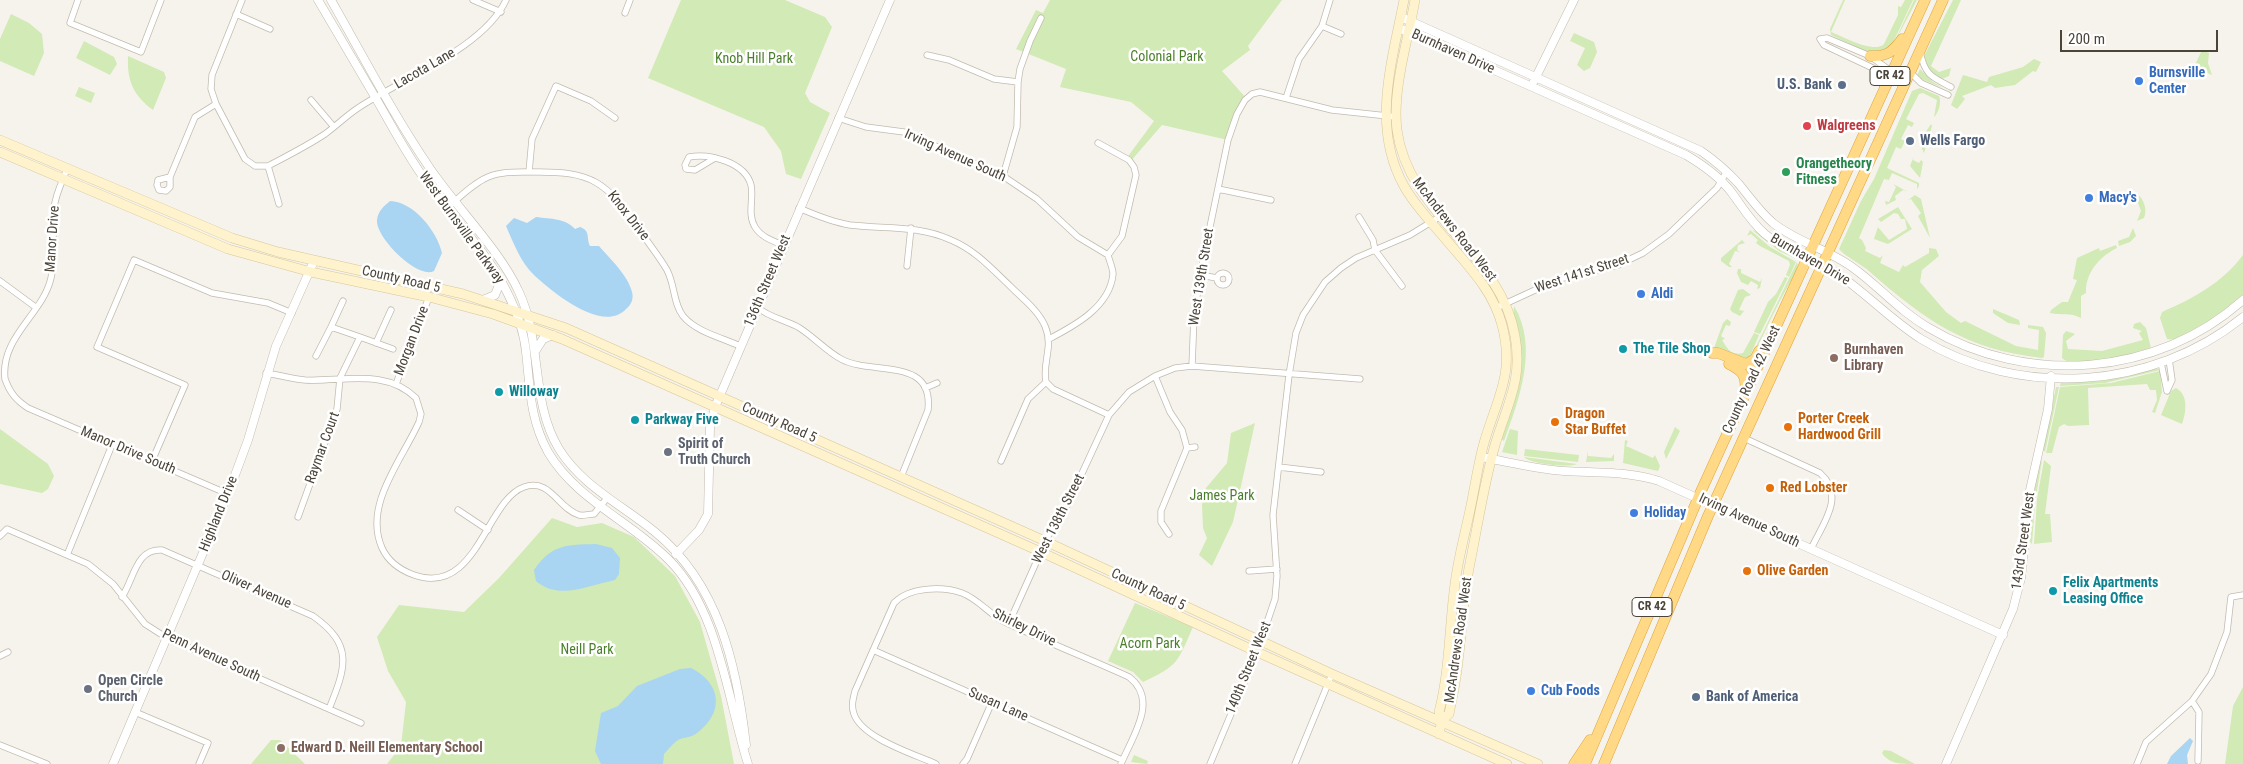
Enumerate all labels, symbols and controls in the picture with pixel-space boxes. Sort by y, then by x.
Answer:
scale bar [2063,20,2220,52]
street label: Burnhaven Drive [1409,26,1497,78]
text: 200 m [2068,30,2105,48]
street label: Lacota Lane [392,45,458,93]
park label: Colonial Park [1130,49,1204,65]
park label: Knob Hill Park [715,51,793,67]
place label: Burnsville Center [2149,65,2205,98]
road number: CR 42 [1870,66,1910,85]
marker: Burnsville Center [2133,75,2145,87]
place label: U.S. Bank [1777,77,1832,93]
marker: U.S. Bank [1836,79,1848,91]
place label: Walgreens [1817,118,1876,134]
marker: Walgreens [1801,120,1813,132]
street label: Irving Avenue South [902,126,1008,186]
place label: Wells Fargo [1920,133,1985,149]
marker: Wells Fargo [1904,135,1916,147]
place label: Orangetheory Fitness [1796,156,1872,188]
marker: Orangetheory Fitness [1780,166,1792,178]
street label: West Burnsville Parkway [415,169,507,287]
street label: McAndrews Road West [1408,175,1500,285]
street label: Knox Drive [603,188,653,244]
place label: Macy's [2099,190,2137,206]
marker: Macy's [2083,192,2095,204]
street label: Manor Drive [42,205,64,273]
street label: West 139th Street [1186,227,1218,327]
street label: Burnhaven Drive [1767,230,1853,290]
street label: 136th Street West [741,232,795,330]
street label: West 141st Street [1533,251,1631,297]
street label: County Road 5 [360,263,442,297]
place label: Aldi [1651,286,1673,302]
marker: Aldi [1635,288,1647,300]
street label: Morgan Drive [391,304,433,378]
street label: County Road 42 West [1720,323,1784,437]
place label: The Tile Shop [1633,341,1710,357]
place label: Burnhaven Library [1844,342,1903,374]
marker: The Tile Shop [1617,343,1629,355]
marker: Burnhaven Library [1828,352,1840,364]
place label: Willoway [509,384,559,400]
marker: Willoway [493,386,505,398]
street label: County Road 5 [739,399,819,447]
place label: Dragon Star Buffet [1565,406,1626,438]
street label: Raymar Court [302,410,344,486]
place label: Porter Creek Hardwood Grill [1798,411,1881,444]
place label: Parkway Five [645,412,719,428]
marker: Parkway Five [629,414,641,426]
marker: Dragon Star Buffet [1549,416,1561,428]
marker: Porter Creek Hardwood Grill [1782,421,1794,433]
street label: Manor Drive South [78,423,178,479]
place label: Spirit of Truth Church [678,436,751,468]
marker: Spirit of Truth Church [662,446,674,458]
street label: West 138th Street [1029,471,1089,567]
street label: Highland Drive [196,474,242,554]
place label: Red Lobster [1780,480,1847,496]
marker: Red Lobster [1764,482,1776,494]
park label: James Park [1189,488,1255,504]
street label: Irving Avenue South [1696,490,1802,552]
street label: 143rd Street West [2009,491,2039,591]
place label: Holiday [1644,505,1686,521]
marker: Holiday [1628,507,1640,519]
place label: Olive Garden [1757,563,1828,579]
street label: County Road 5 [1108,565,1188,615]
marker: Olive Garden [1741,565,1753,577]
street label: Oliver Avenue [218,567,294,613]
place label: Felix Apartments Leasing Office [2063,575,2158,608]
street label: McAndrews Road West [1442,576,1476,704]
marker: Felix Apartments Leasing Office [2047,585,2059,597]
road number: CR 42 [1632,598,1672,616]
street label: Shirley Drive [990,606,1058,650]
street label: 140th Street West [1223,619,1275,717]
street label: Penn Avenue South [159,626,263,686]
park label: Acorn Park [1120,636,1180,652]
park label: Neill Park [560,642,614,658]
place label: Open Circle Church [98,673,163,706]
marker: Open Circle Church [82,683,94,695]
place label: Cub Foods [1541,683,1600,699]
street label: Susan Lane [965,684,1031,726]
marker: Cub Foods [1525,685,1537,697]
place label: Bank of America [1706,689,1798,705]
marker: Bank of America [1690,691,1702,703]
place label: Edward D. Neill Elementary School [291,740,483,756]
marker: Edward D. Neill Elementary School [275,742,287,754]

